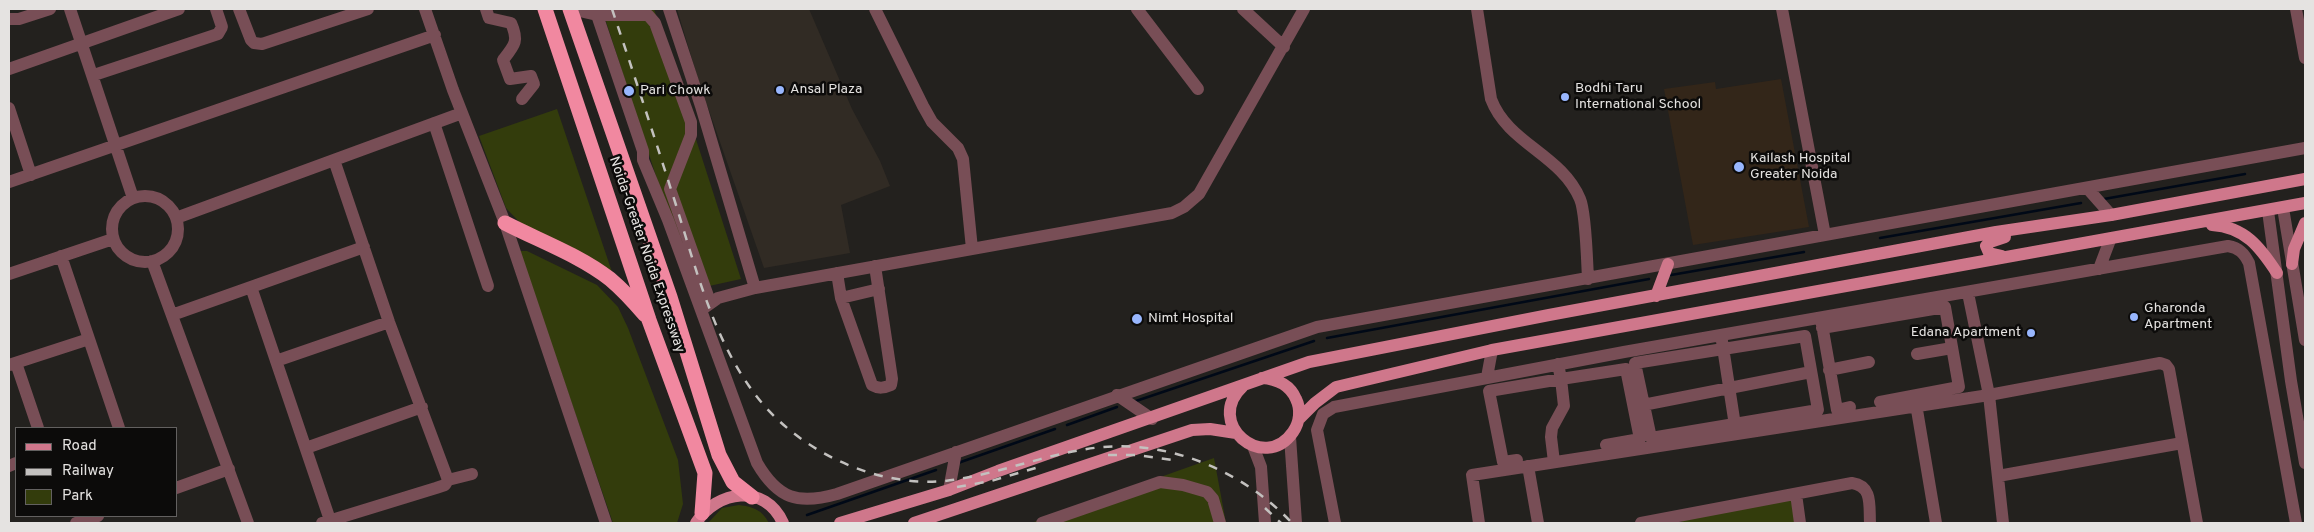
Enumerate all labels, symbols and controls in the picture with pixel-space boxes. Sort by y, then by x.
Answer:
place label: Bodhi Taru International School [1575,81,1701,114]
place label: Ansal Plaza [790,82,862,98]
place label: Pari Chowk [640,83,711,99]
marker: Pari Chowk [622,84,636,98]
marker: Ansal Plaza [774,84,786,96]
marker: Bodhi Taru International School [1559,91,1571,103]
place label: Kailash Hospital Greater Noida [1750,151,1850,184]
street label: Noida-Greater Noida Expressway [604,155,688,355]
marker: Kailash Hospital Greater Noida [1732,160,1746,174]
place label: Gharonda Apartment [2144,301,2212,334]
place label: Nimt Hospital [1148,311,1233,327]
marker: Gharonda Apartment [2128,311,2140,323]
marker: Nimt Hospital [1130,312,1144,326]
place label: Edana Apartment [1911,325,2021,341]
marker: Edana Apartment [2025,327,2037,339]
legend [15,427,178,517]
text: Road [62,437,97,456]
text: Railway [62,462,114,481]
text: Park [62,487,93,506]

